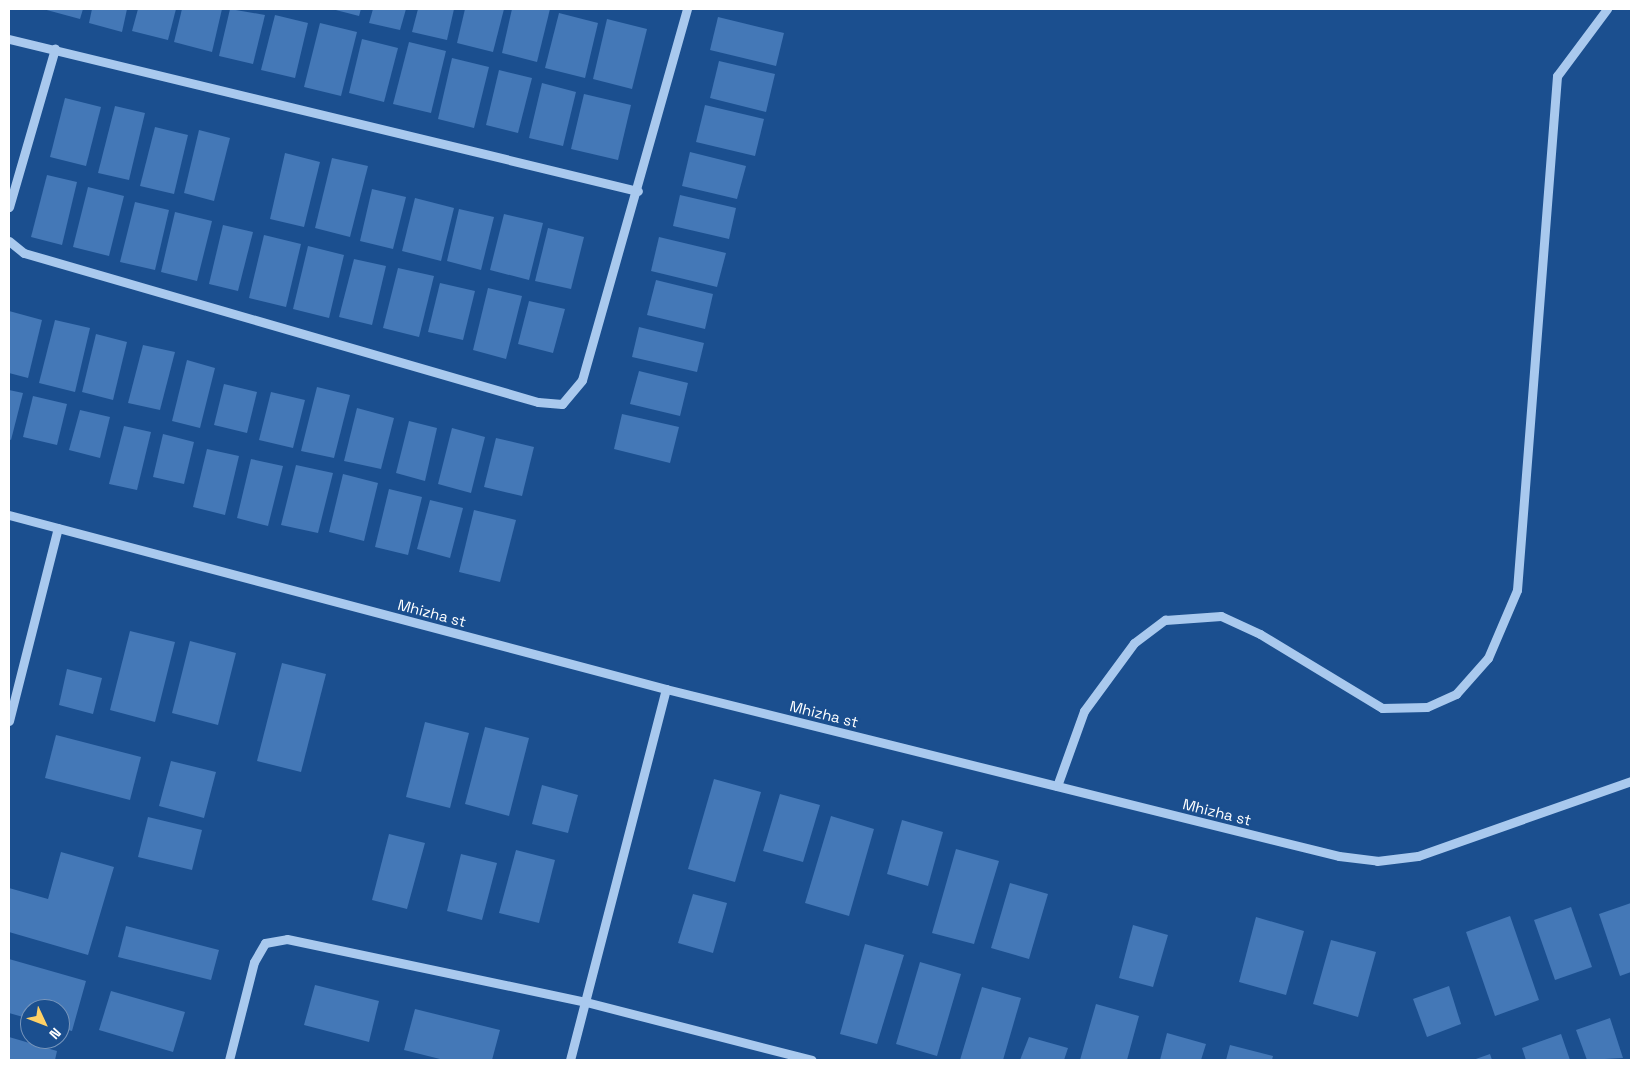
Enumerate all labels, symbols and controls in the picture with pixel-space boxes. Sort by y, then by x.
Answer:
street label: Mhizha st [396,595,468,631]
street label: Mhizha st [788,697,860,731]
street label: Mhizha st [1181,795,1253,829]
north arrow [20,999,70,1049]
text: N [45,1024,65,1043]

